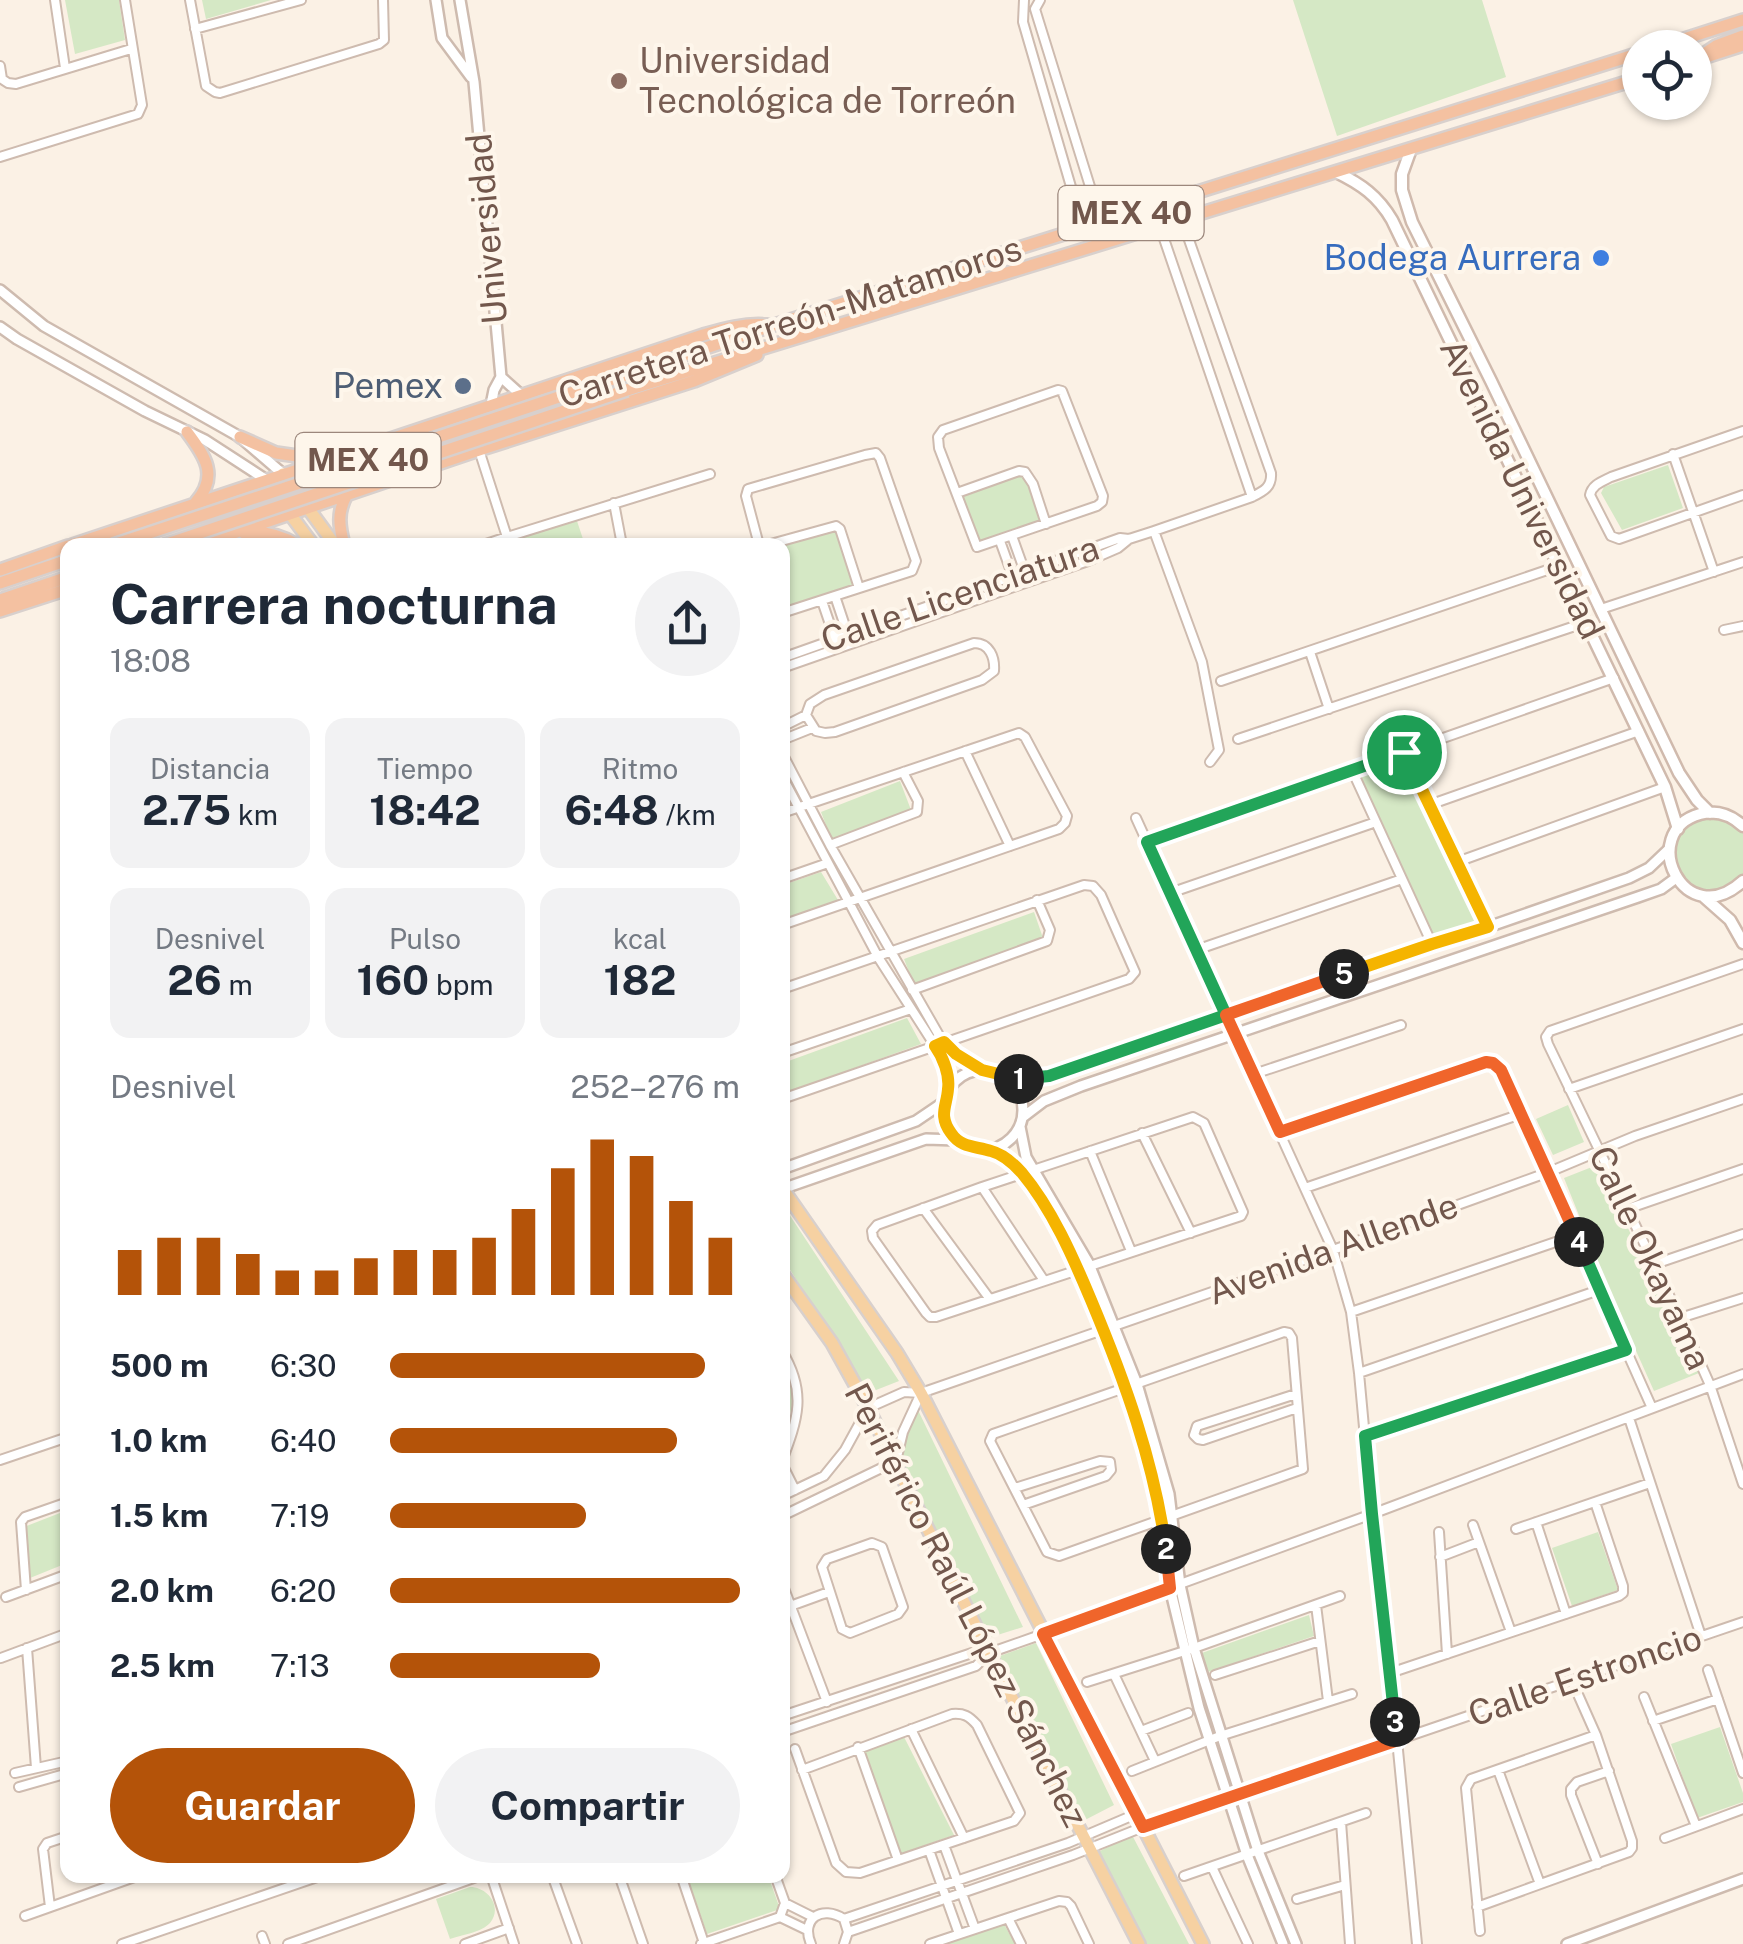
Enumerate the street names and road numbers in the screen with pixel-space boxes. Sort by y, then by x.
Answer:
street label: Universidad [458,132,515,326]
road number: MEX 40 [1058,186,1204,240]
street label: Carretera Torreón-Matamoros [553,227,1027,416]
street label: Avenida Universidad [1432,332,1613,646]
road number: MEX 40 [296,433,440,487]
street label: Calle Licenciatura [815,527,1104,660]
street label: Calle Okayama [1581,1140,1720,1376]
street label: Avenida Allende [1202,1184,1463,1313]
street label: Periférico Raúl López Sánchez [836,1376,1096,1833]
street label: Calle Estroncio [1463,1616,1707,1735]

